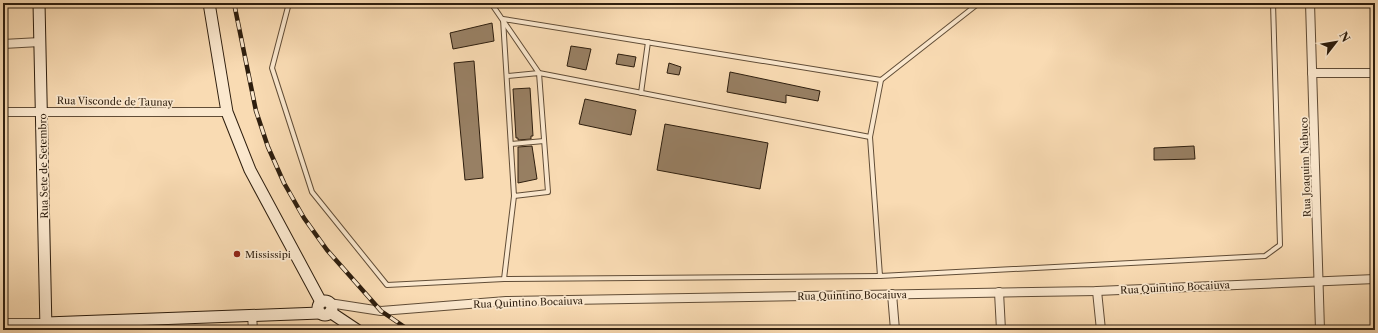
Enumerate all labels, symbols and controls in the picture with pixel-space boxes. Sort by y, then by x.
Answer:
north arrow [1316,22,1356,62]
text: N [1336,29,1353,45]
street label: Rua Visconde de Taunay [57,94,174,109]
street label: Rua Sete de Setembro [36,113,51,219]
street label: Rua Joaquim Nabuco [1297,117,1314,217]
place label: Mississipi [245,248,291,261]
marker: Mississipi [232,249,242,259]
street label: Rua Quintino Bocaiuva [1120,278,1231,297]
street label: Rua Quintino Bocaiuva [797,288,908,303]
street label: Rua Quintino Bocaiuva [473,294,584,311]

